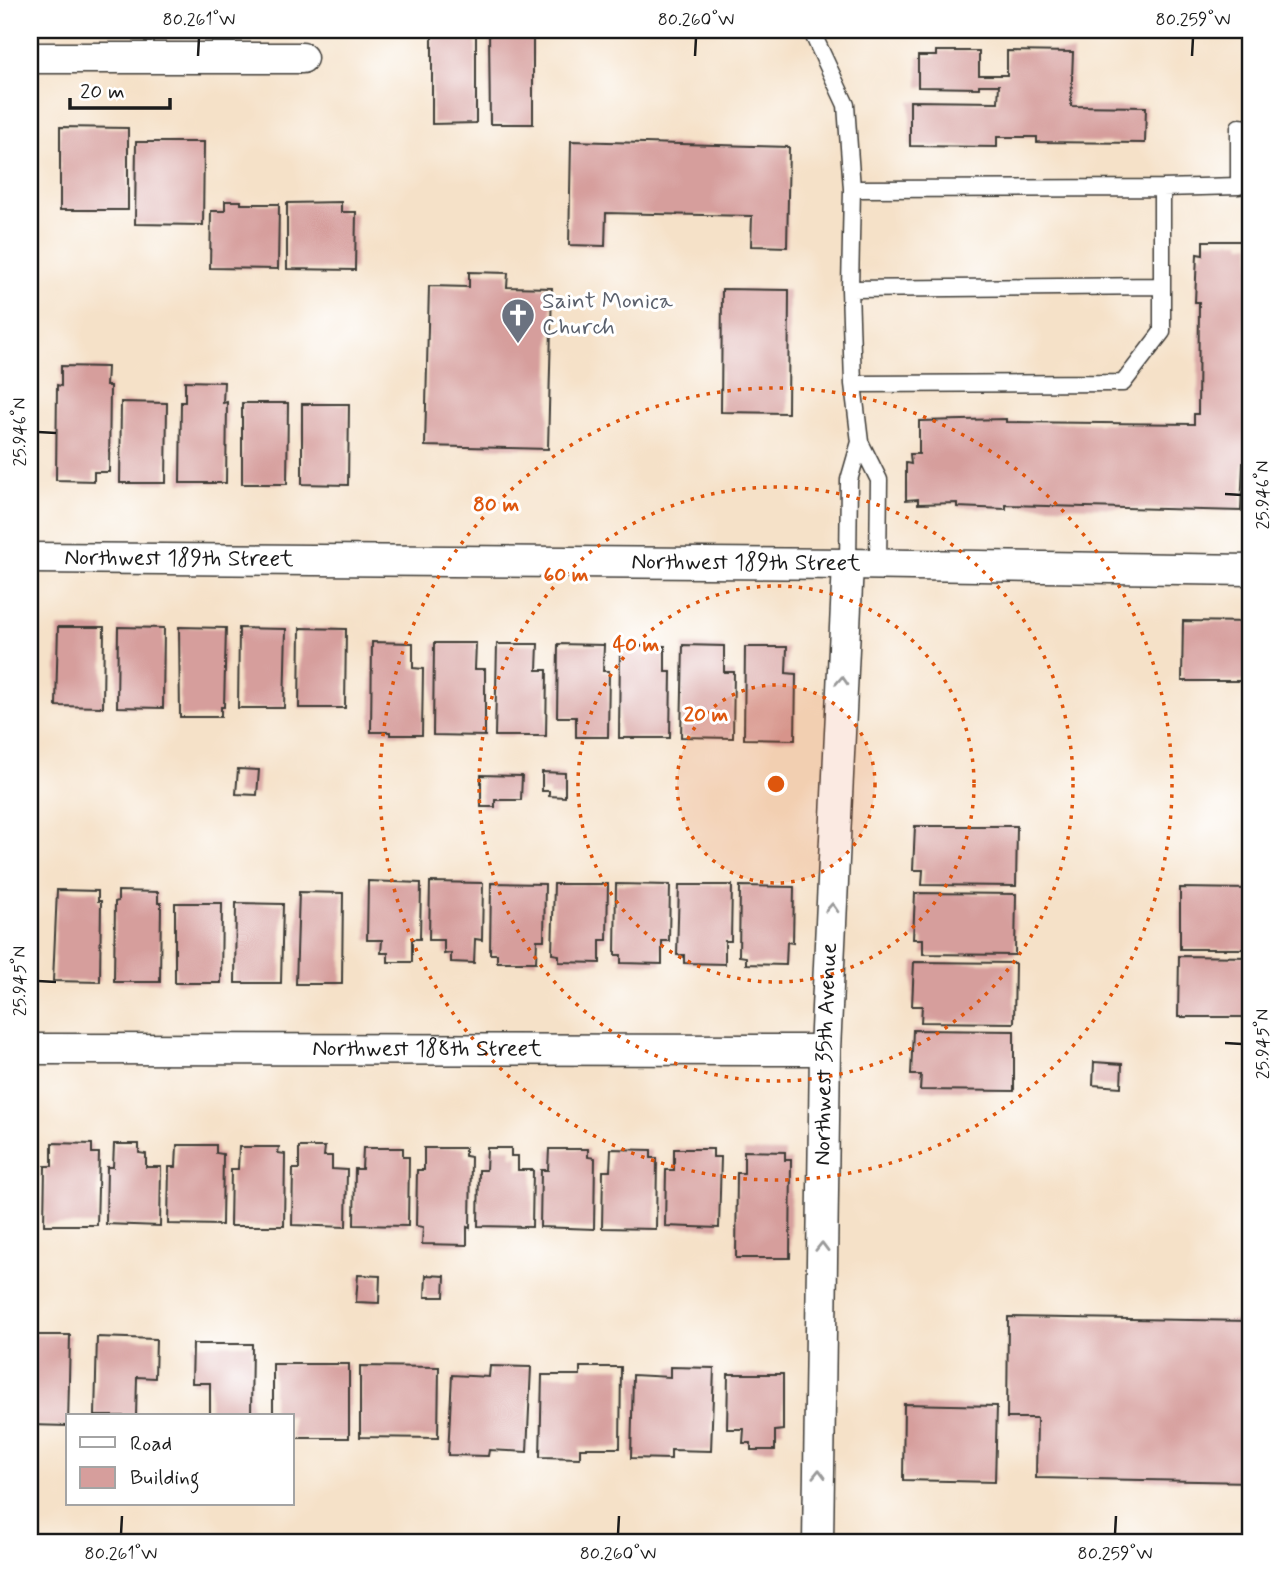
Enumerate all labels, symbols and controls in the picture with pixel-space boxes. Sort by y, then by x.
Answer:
text: 80.261°W [163,8,235,32]
text: 80.260°W [658,8,734,32]
text: 80.259°W [1156,8,1230,32]
scale bar [70,66,170,110]
text: 20 m [80,78,125,106]
place label: Saint Monica Church [542,287,673,343]
church icon: Saint Monica Church [499,296,537,345]
text: 25.946°N [8,398,32,466]
text: 25.946°N [1251,461,1275,529]
text: 80 m [473,491,519,519]
street label: Northwest 189th Street [64,543,294,575]
street label: Northwest 189th Street [631,547,861,579]
text: 60 m [543,561,589,589]
text: 40 m [613,631,660,659]
one-way arrow [835,675,850,686]
text: 20 m [684,701,729,729]
centre of rings [764,772,788,796]
one-way arrow [824,903,839,914]
street label: Northwest 35th Avenue [808,942,845,1166]
text: 25.945°N [8,946,32,1016]
text: 25.945°N [1251,1009,1275,1079]
street label: Northwest 188th Street [312,1034,542,1065]
one-way arrow [815,1241,830,1252]
legend [66,1414,294,1506]
text: Road [130,1430,172,1458]
text: Building [130,1464,200,1494]
one-way arrow [811,1468,827,1479]
text: 80.261°W [85,1542,157,1566]
text: 80.260°W [580,1542,656,1566]
text: 80.259°W [1078,1542,1152,1566]

